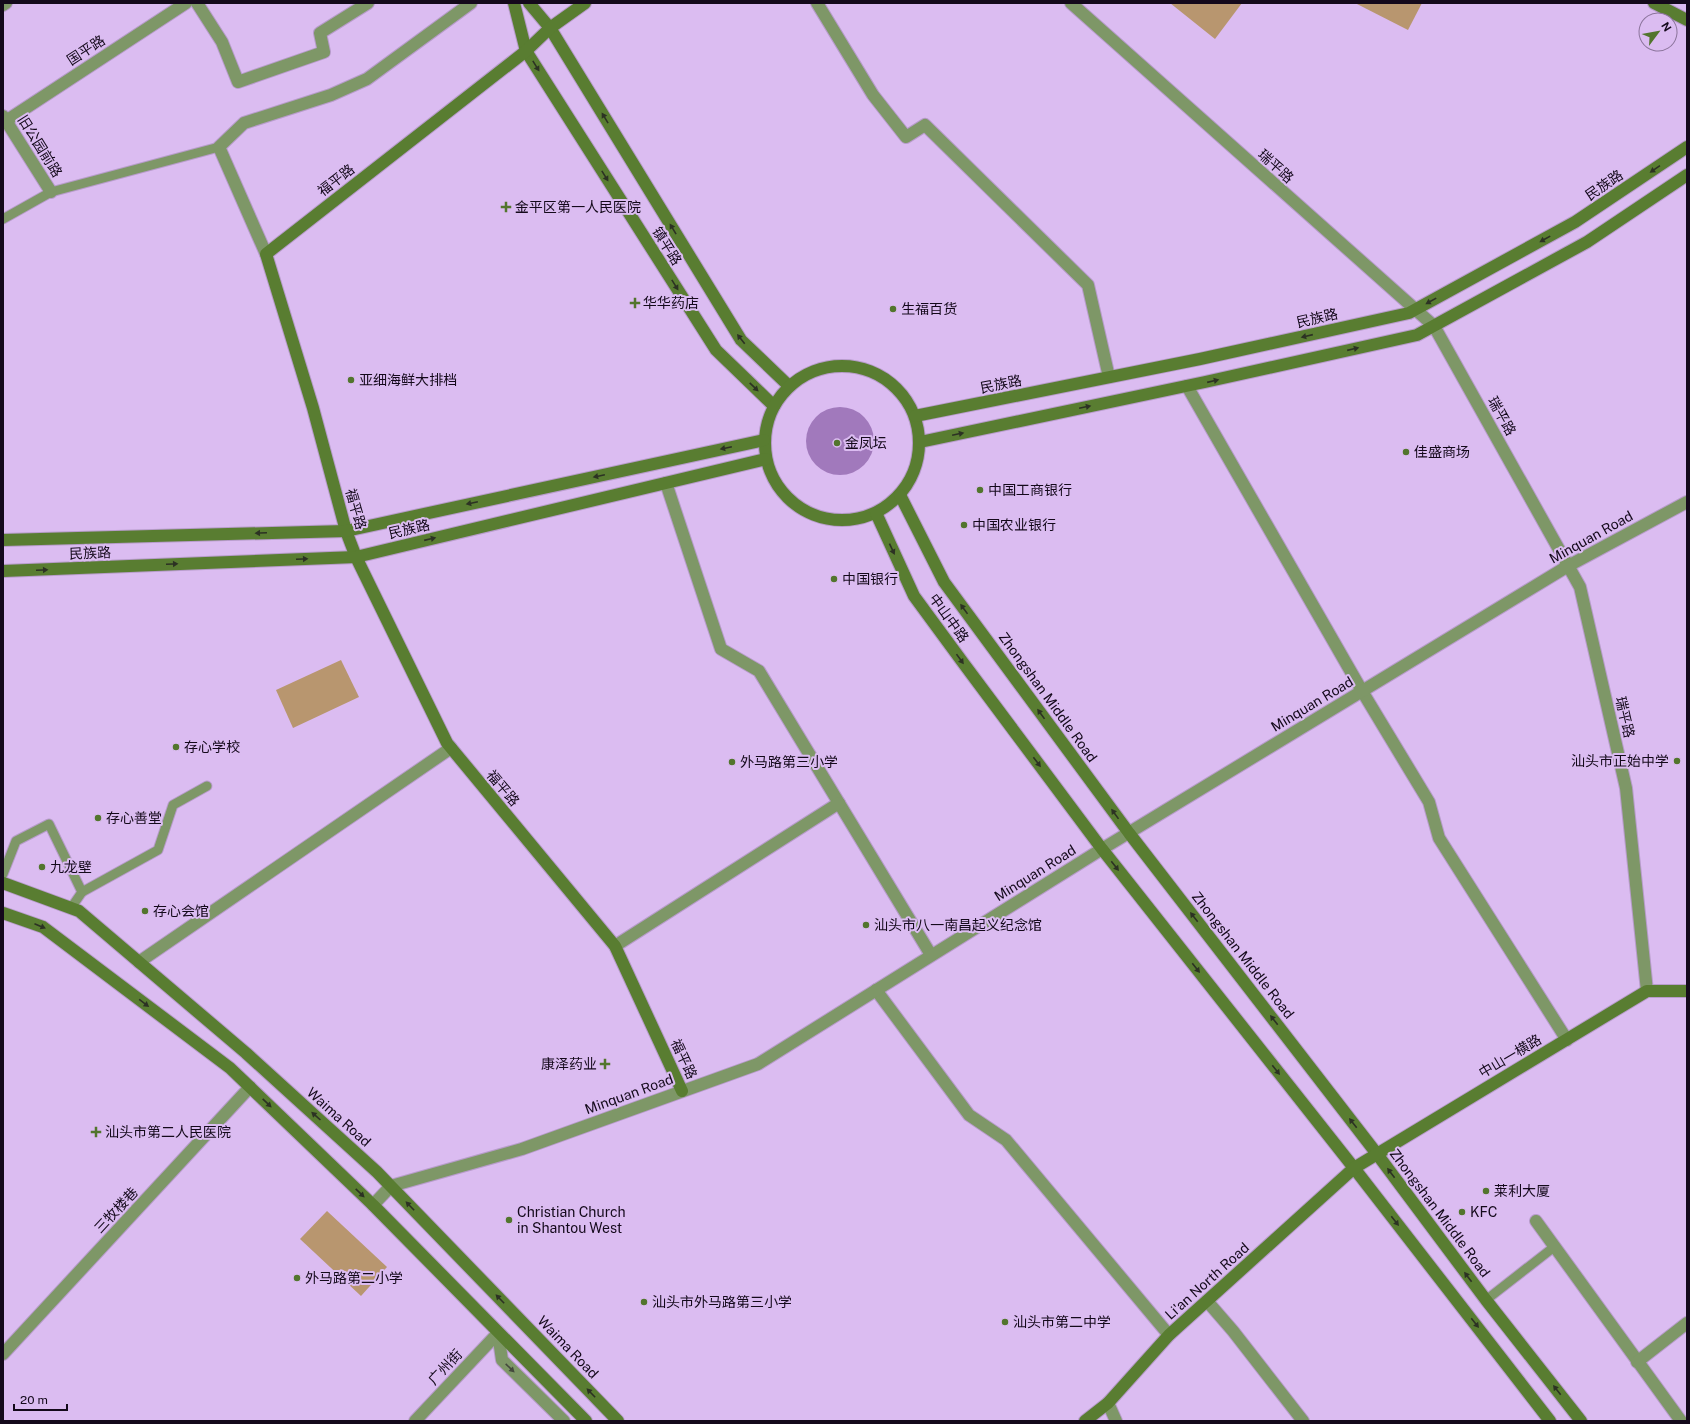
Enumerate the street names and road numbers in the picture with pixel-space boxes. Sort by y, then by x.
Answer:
street label: 国平路 [64,32,108,68]
street label: 旧公园前路 [15,112,65,180]
street label: 瑞平路 [1255,146,1297,186]
street label: 福平路 [315,161,357,199]
street label: 民族路 [1582,167,1626,203]
street label: 镇平路 [649,224,685,268]
street label: 民族路 [1295,305,1339,331]
street label: 民族路 [979,372,1023,396]
street label: 瑞平路 [1485,394,1519,438]
street label: 福平路 [343,487,369,531]
street label: Minquan Road [1547,507,1635,567]
street label: 民族路 [387,516,431,542]
street label: 民族路 [69,544,111,562]
street label: 中山中路 [926,591,972,645]
street label: Zhongshan Middle Road [996,629,1100,765]
street label: Minquan Road [1268,673,1356,735]
street label: 瑞平路 [1612,695,1638,739]
street label: 福平路 [483,767,523,809]
street label: Minquan Road [991,842,1079,904]
street label: Zhongshan Middle Road [1189,888,1297,1022]
street label: 中山一横路 [1476,1031,1544,1081]
street label: 福平路 [668,1037,700,1081]
street label: Minquan Road [583,1071,675,1117]
street label: Waima Road [304,1084,374,1150]
street label: Zhongshan Middle Road [1387,1146,1493,1280]
street label: 三牧楼巷 [91,1184,141,1236]
street label: Li'an North Road [1162,1239,1252,1323]
street label: Waima Road [534,1313,602,1381]
street label: 广州街 [425,1346,465,1388]

